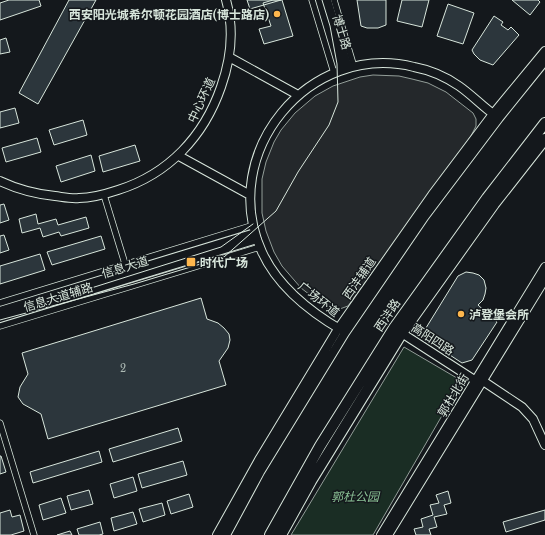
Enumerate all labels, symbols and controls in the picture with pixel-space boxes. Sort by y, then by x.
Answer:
place label: 西安阳光城希尔顿花园酒店(博士路店) [69,7,269,22]
marker: 西安阳光城希尔顿花园酒店(博士路店) [272,9,282,19]
street label: 博士路 [330,13,354,51]
street label: 中心环道 [184,75,218,125]
street label: 信息大道 [100,253,150,281]
street label: 西沣辅道 [339,254,379,302]
place label: 时代广场 [200,255,248,270]
marker: 时代广场 [185,256,197,268]
street label: 广场环道 [295,278,343,320]
street label: 信息大道辅路 [21,279,95,315]
street label: 西沣路 [371,296,403,334]
place label: 泸登堡会所 [469,307,529,322]
marker: 泸登堡会所 [456,309,466,319]
street label: 高阳四路 [409,320,457,358]
house number: 2 [120,362,126,375]
street label: 郭杜北街 [434,371,472,419]
park label: 郭杜公园 [331,489,381,504]

